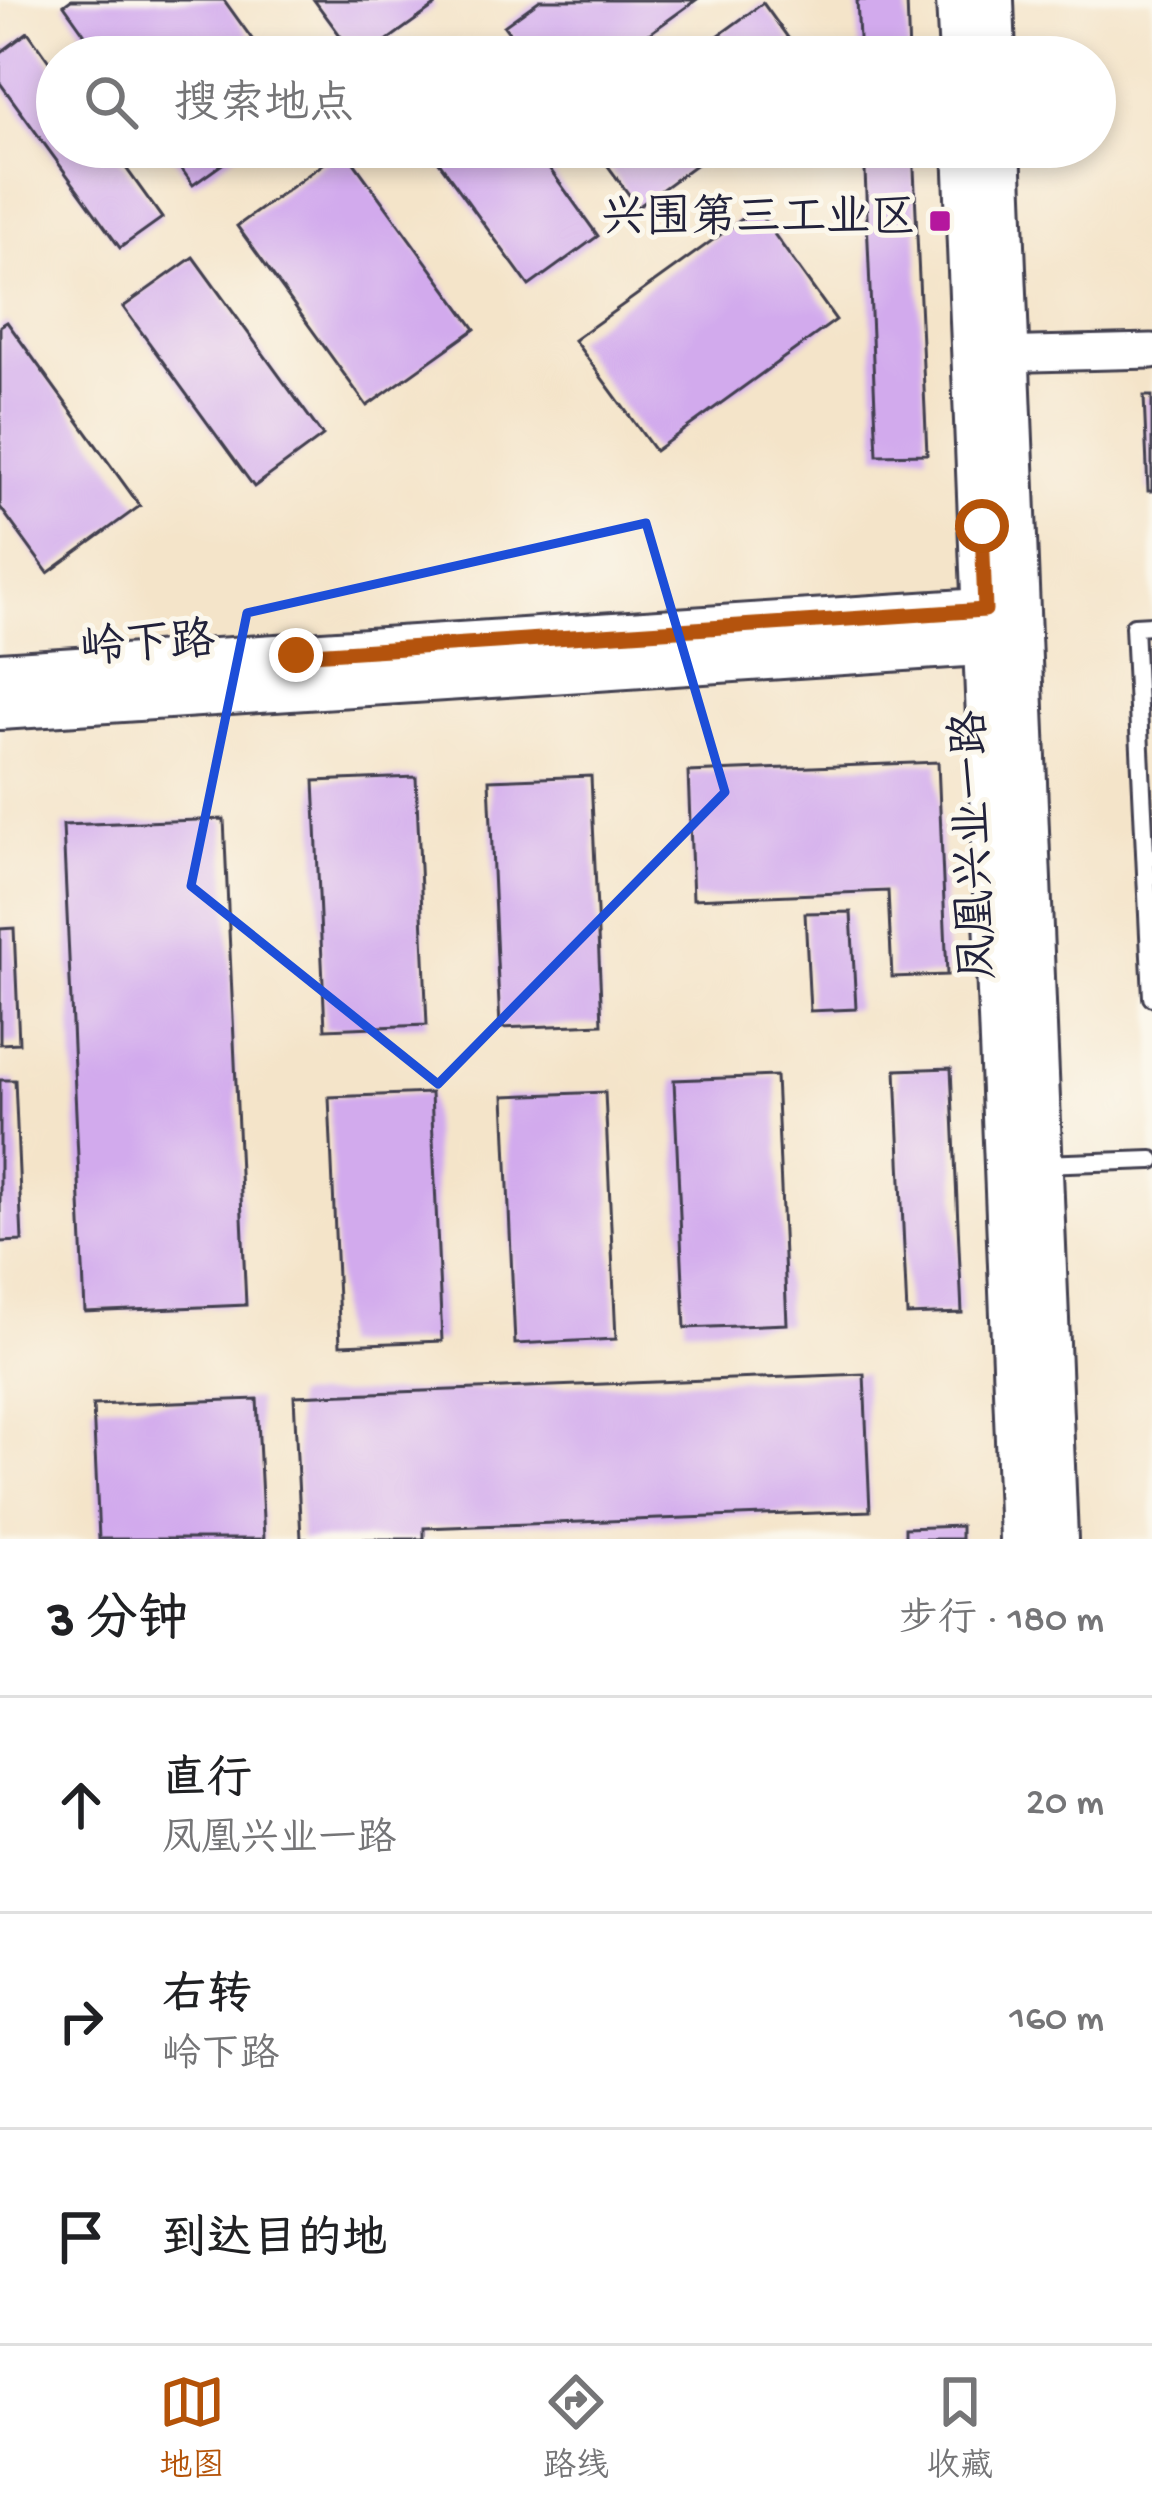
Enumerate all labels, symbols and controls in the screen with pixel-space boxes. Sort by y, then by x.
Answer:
search box [36,36,1116,168]
icon: search [78,69,144,135]
text: 搜索地点 [174,81,354,134]
place label: 兴围第三工业区 [601,193,916,248]
marker: 兴围第三工业区 [927,208,953,234]
route start [955,499,1009,553]
street label: 岭下路 [79,614,217,679]
route end [269,628,323,682]
street label: 凤凰兴业一路 [944,709,1009,981]
text: 3 分钟 [48,1594,189,1654]
text: 步行 · 180 m [899,1599,1104,1645]
text: 直行 [162,1756,252,1809]
icon: ahead [48,1772,114,1838]
text: 20 m [1026,1782,1104,1828]
text: 凤凰兴业一路 [162,1819,396,1865]
text: 右转 [162,1972,252,2025]
icon: right [48,1988,114,2054]
text: 160 m [1009,1998,1104,2044]
text: 岭下路 [162,2035,279,2081]
icon: arrive [48,2204,114,2270]
text: 到达目的地 [162,2216,387,2269]
tab: 地图 [159,2369,225,2488]
tab: 路线 [543,2369,609,2488]
tab: 收藏 [927,2369,993,2488]

